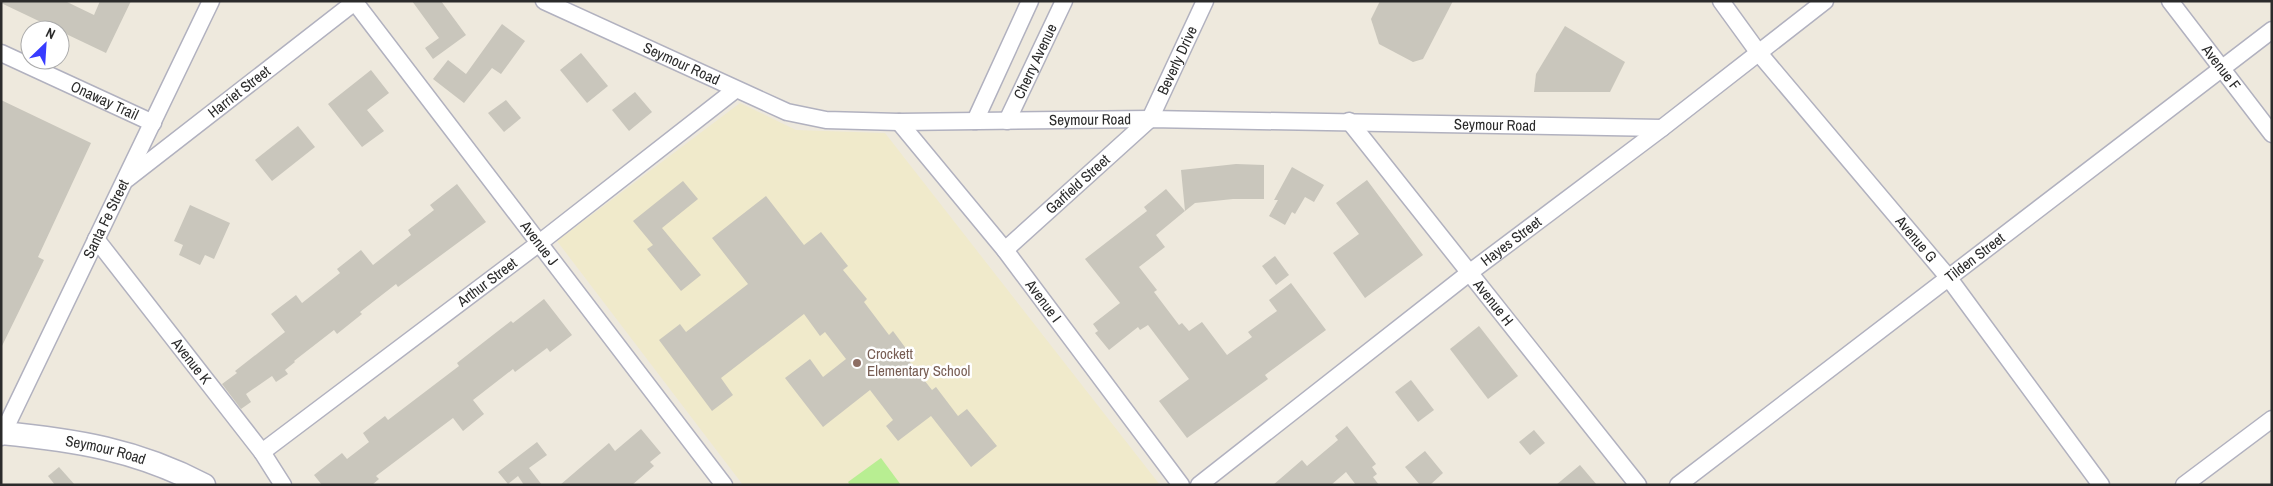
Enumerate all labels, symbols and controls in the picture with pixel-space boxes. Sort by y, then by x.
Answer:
north arrow [20,20,70,70]
street label: Cherry Avenue [1008,20,1062,102]
street label: Beverly Drive [1152,22,1202,98]
text: N [43,23,58,43]
street label: Seymour Road [640,37,723,90]
street label: Avenue F [2197,39,2246,95]
street label: Harriet Street [203,60,275,122]
street label: Onaway Trail [67,76,142,125]
street label: Seymour Road [1049,108,1131,130]
street label: Seymour Road [1454,113,1536,136]
street label: Garfield Street [1041,149,1115,219]
street label: Santa Fe Street [78,175,134,262]
street label: Avenue G [1890,210,1942,266]
street label: Hayes Street [1476,211,1546,271]
street label: Avenue J [515,216,563,270]
street label: Tilden Street [1940,227,2009,287]
street label: Arthur Street [452,252,522,312]
street label: Avenue I [1020,274,1067,326]
street label: Avenue H [1468,274,1519,330]
street label: Avenue K [166,333,217,389]
place label: Crockett Elementary School [867,343,970,381]
marker: Crockett Elementary School [851,357,863,369]
street label: Seymour Road [64,430,149,469]

